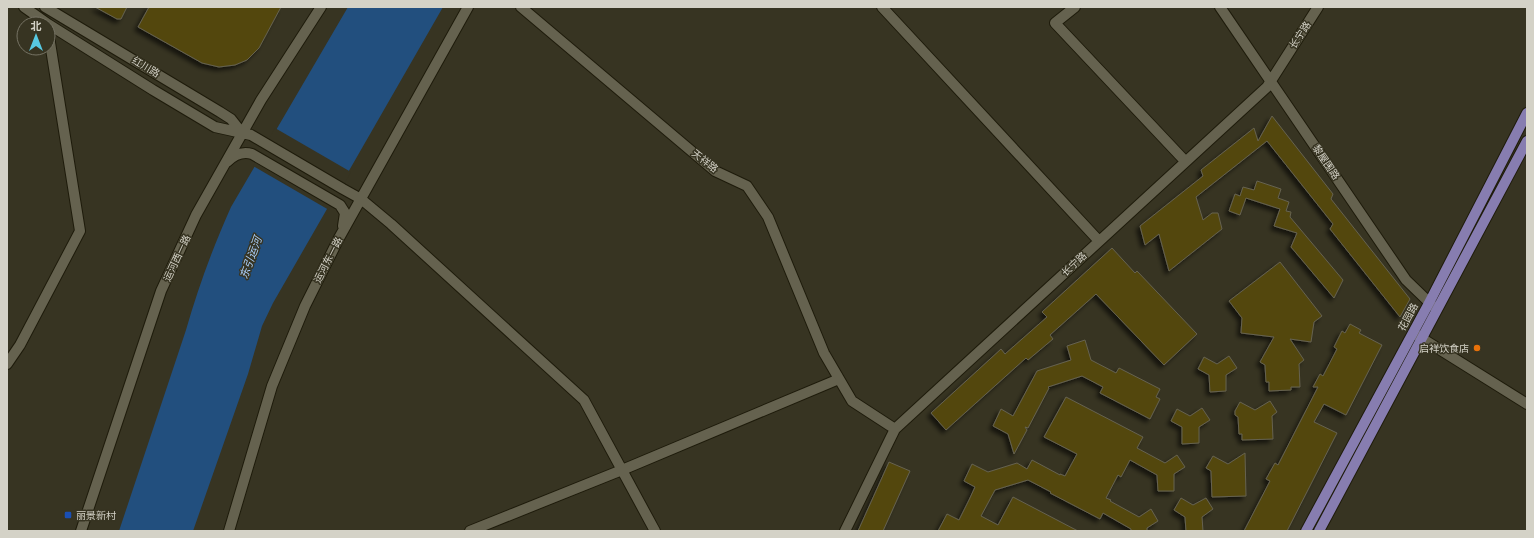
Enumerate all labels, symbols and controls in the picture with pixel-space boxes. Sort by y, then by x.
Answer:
north arrow [16,16,56,56]
street label: 长宁路 [1287,19,1313,51]
text: 北 [31,20,42,33]
street label: 红川路 [130,55,162,79]
street label: 黎屋围路 [1310,142,1342,182]
street label: 天祥路 [690,147,720,175]
street label: 运河西一路 [161,233,193,283]
water label: 东引运河 [237,233,265,281]
street label: 运河东一路 [312,235,344,285]
street label: 长宁路 [1059,250,1089,278]
street label: 花园路 [1396,301,1420,333]
place label: 启祥饮食店 [1419,343,1469,354]
marker: 启祥饮食店 [1472,343,1482,353]
marker: 丽景新村 [63,510,73,520]
place label: 丽景新村 [76,510,116,521]

